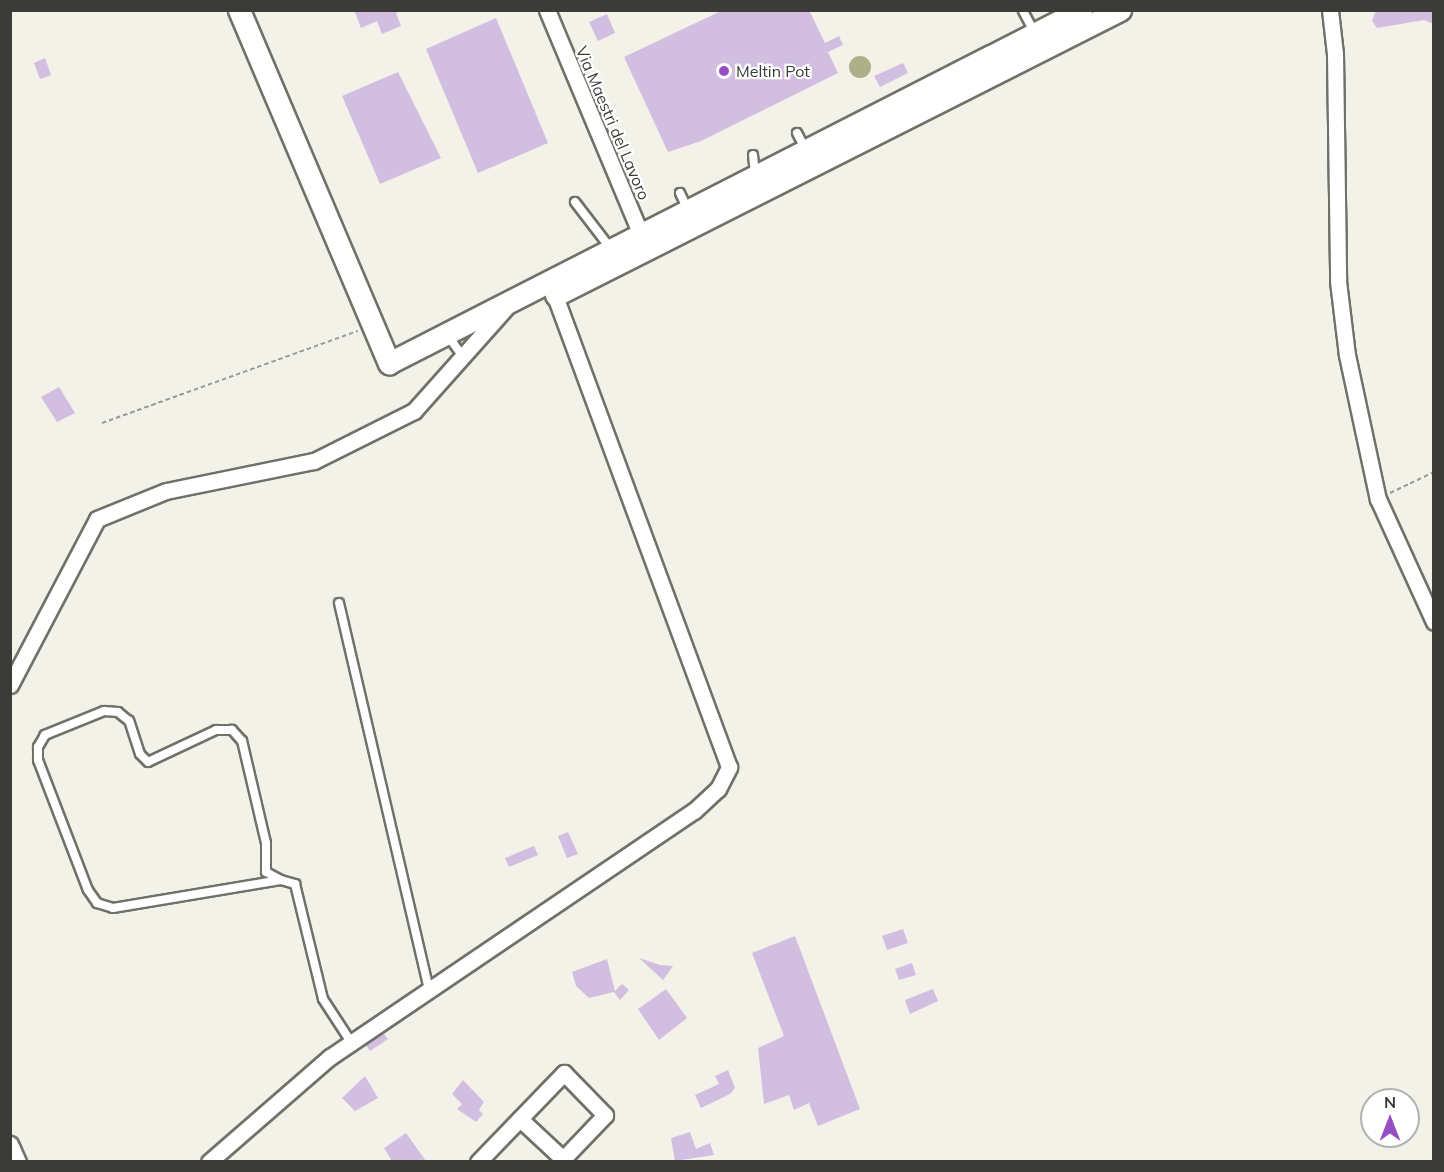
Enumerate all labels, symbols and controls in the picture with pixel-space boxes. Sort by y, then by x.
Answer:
street label: Via Maestri del Lavoro [572,43,654,203]
place label: Meltin Pot [736,61,810,81]
marker: Meltin Pot [717,64,731,78]
north arrow [1360,1088,1420,1148]
text: N [1384,1092,1396,1112]

